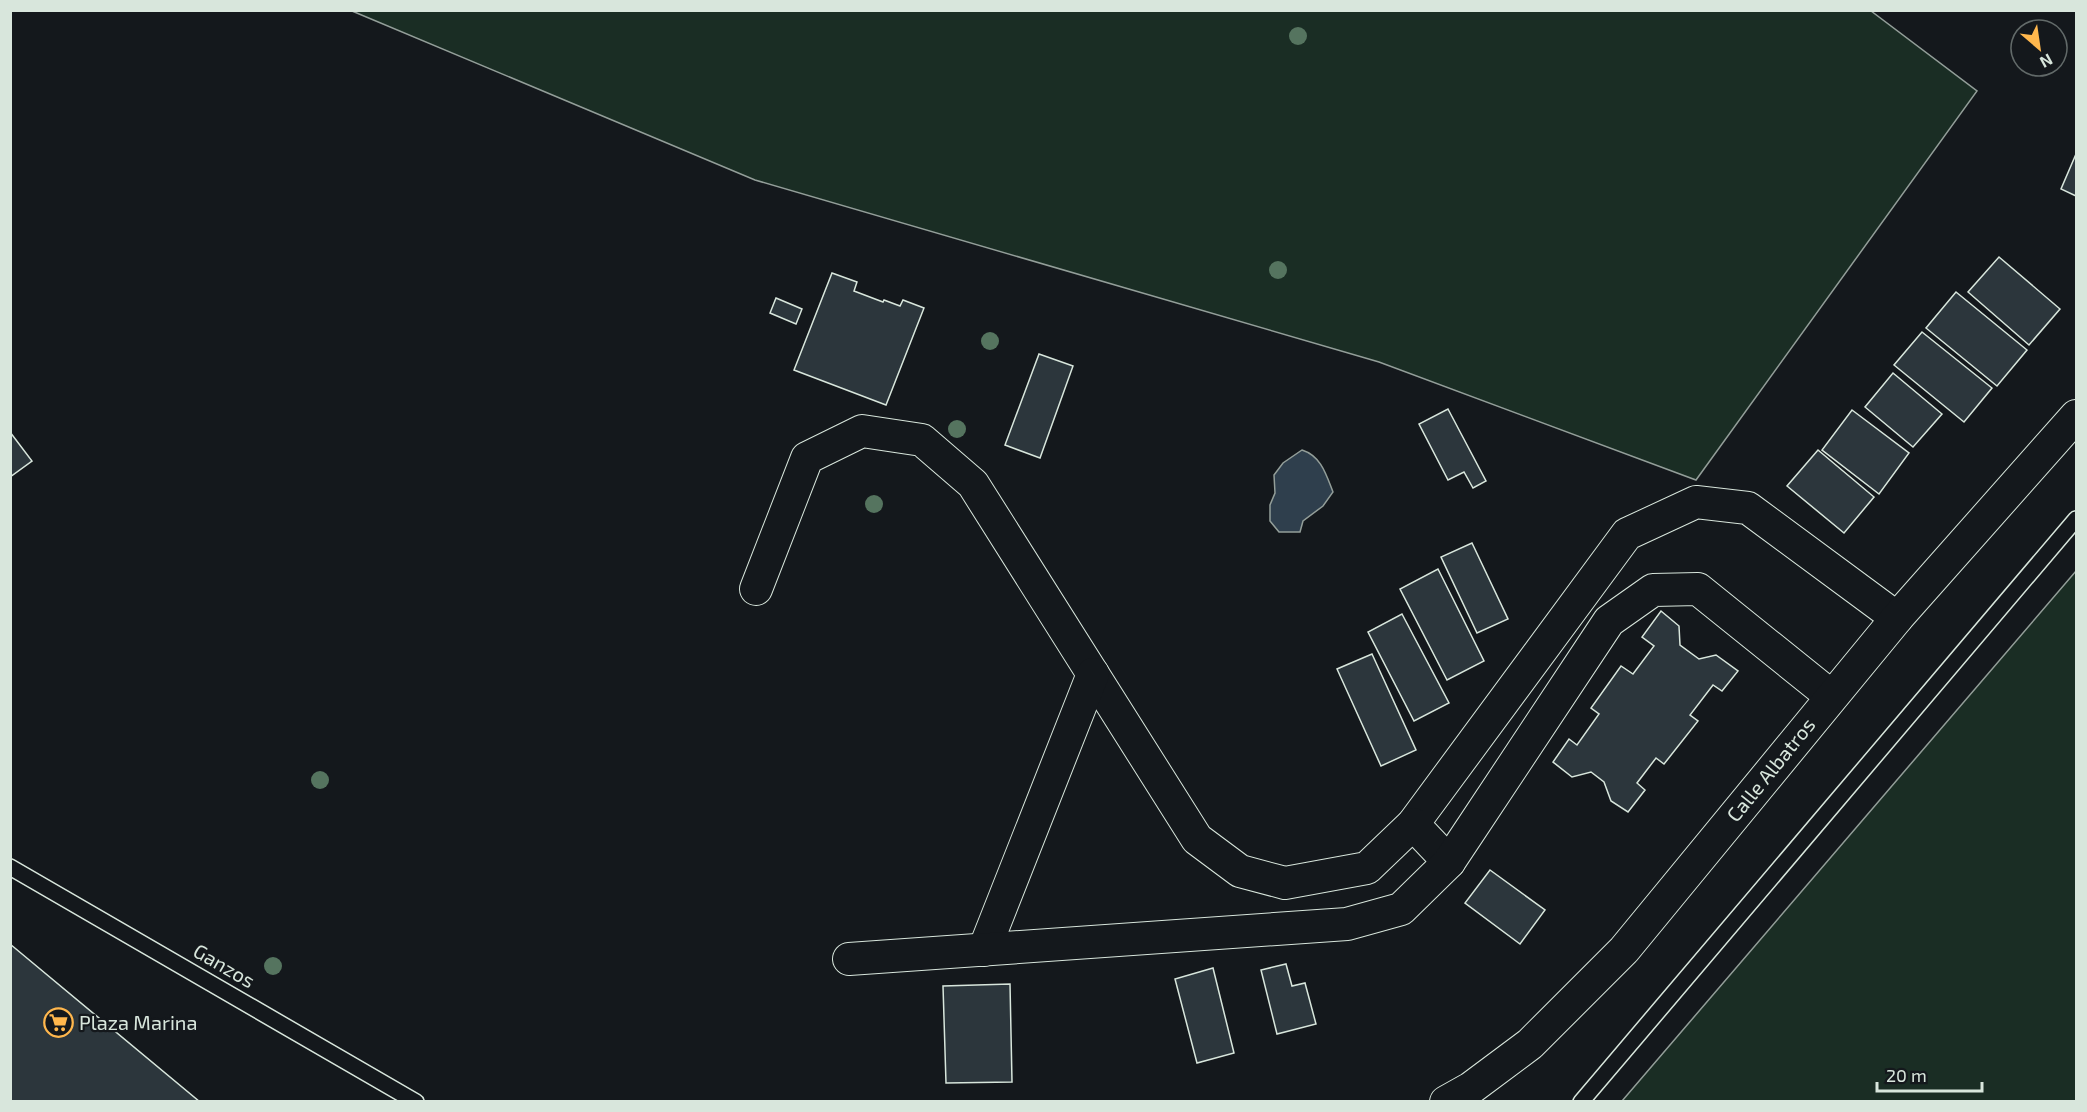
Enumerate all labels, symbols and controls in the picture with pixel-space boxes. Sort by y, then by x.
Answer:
north arrow [2009,18,2069,78]
text: N [2037,50,2056,73]
street label: Calle Albatros [1721,713,1819,826]
street label: Ganzos [190,938,259,992]
supermarket icon: Plaza Marina [42,1007,74,1039]
place label: Plaza Marina [79,1010,197,1034]
scale bar [1877,1055,1982,1093]
text: 20 m [1886,1064,1927,1086]

